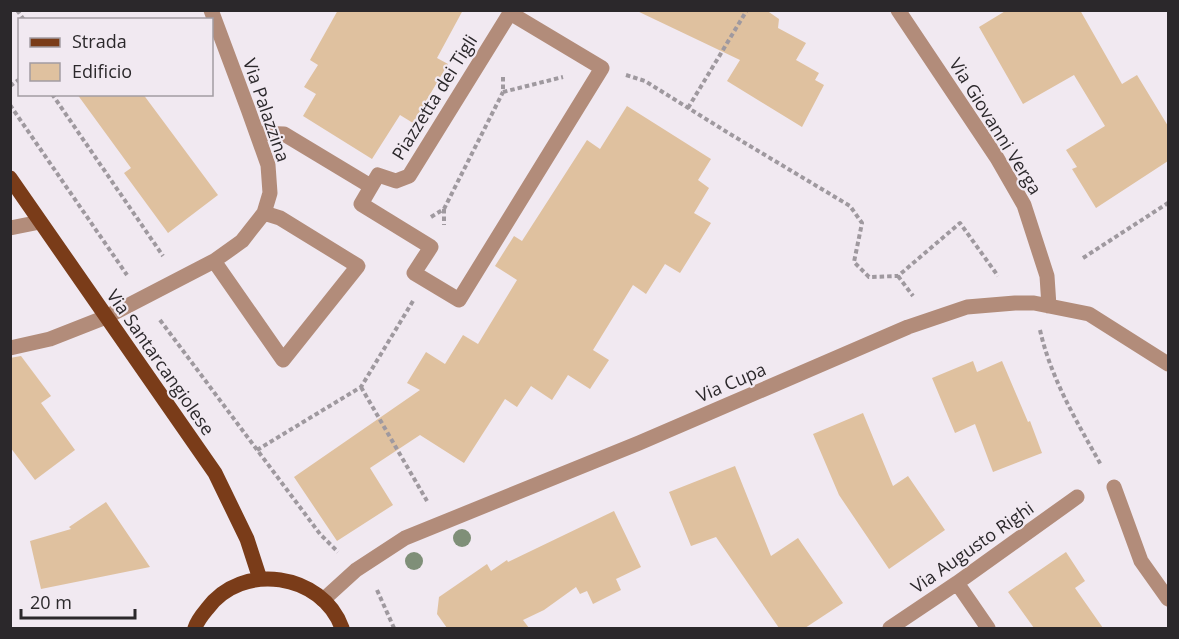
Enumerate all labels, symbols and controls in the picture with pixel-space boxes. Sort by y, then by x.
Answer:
legend [18,18,213,96]
text: Strada [72,29,127,53]
street label: Piazzetta dei Tigli [386,30,482,164]
street label: Via Giovanni Verga [944,53,1048,199]
street label: Via Palazzina [238,55,296,165]
text: Edificio [72,59,132,83]
street label: Via Santarcangiolese [102,284,220,440]
street label: Via Cupa [693,357,769,407]
street label: Via Augusto Righi [906,496,1038,598]
scale bar [21,582,135,620]
text: 20 m [30,590,72,614]

